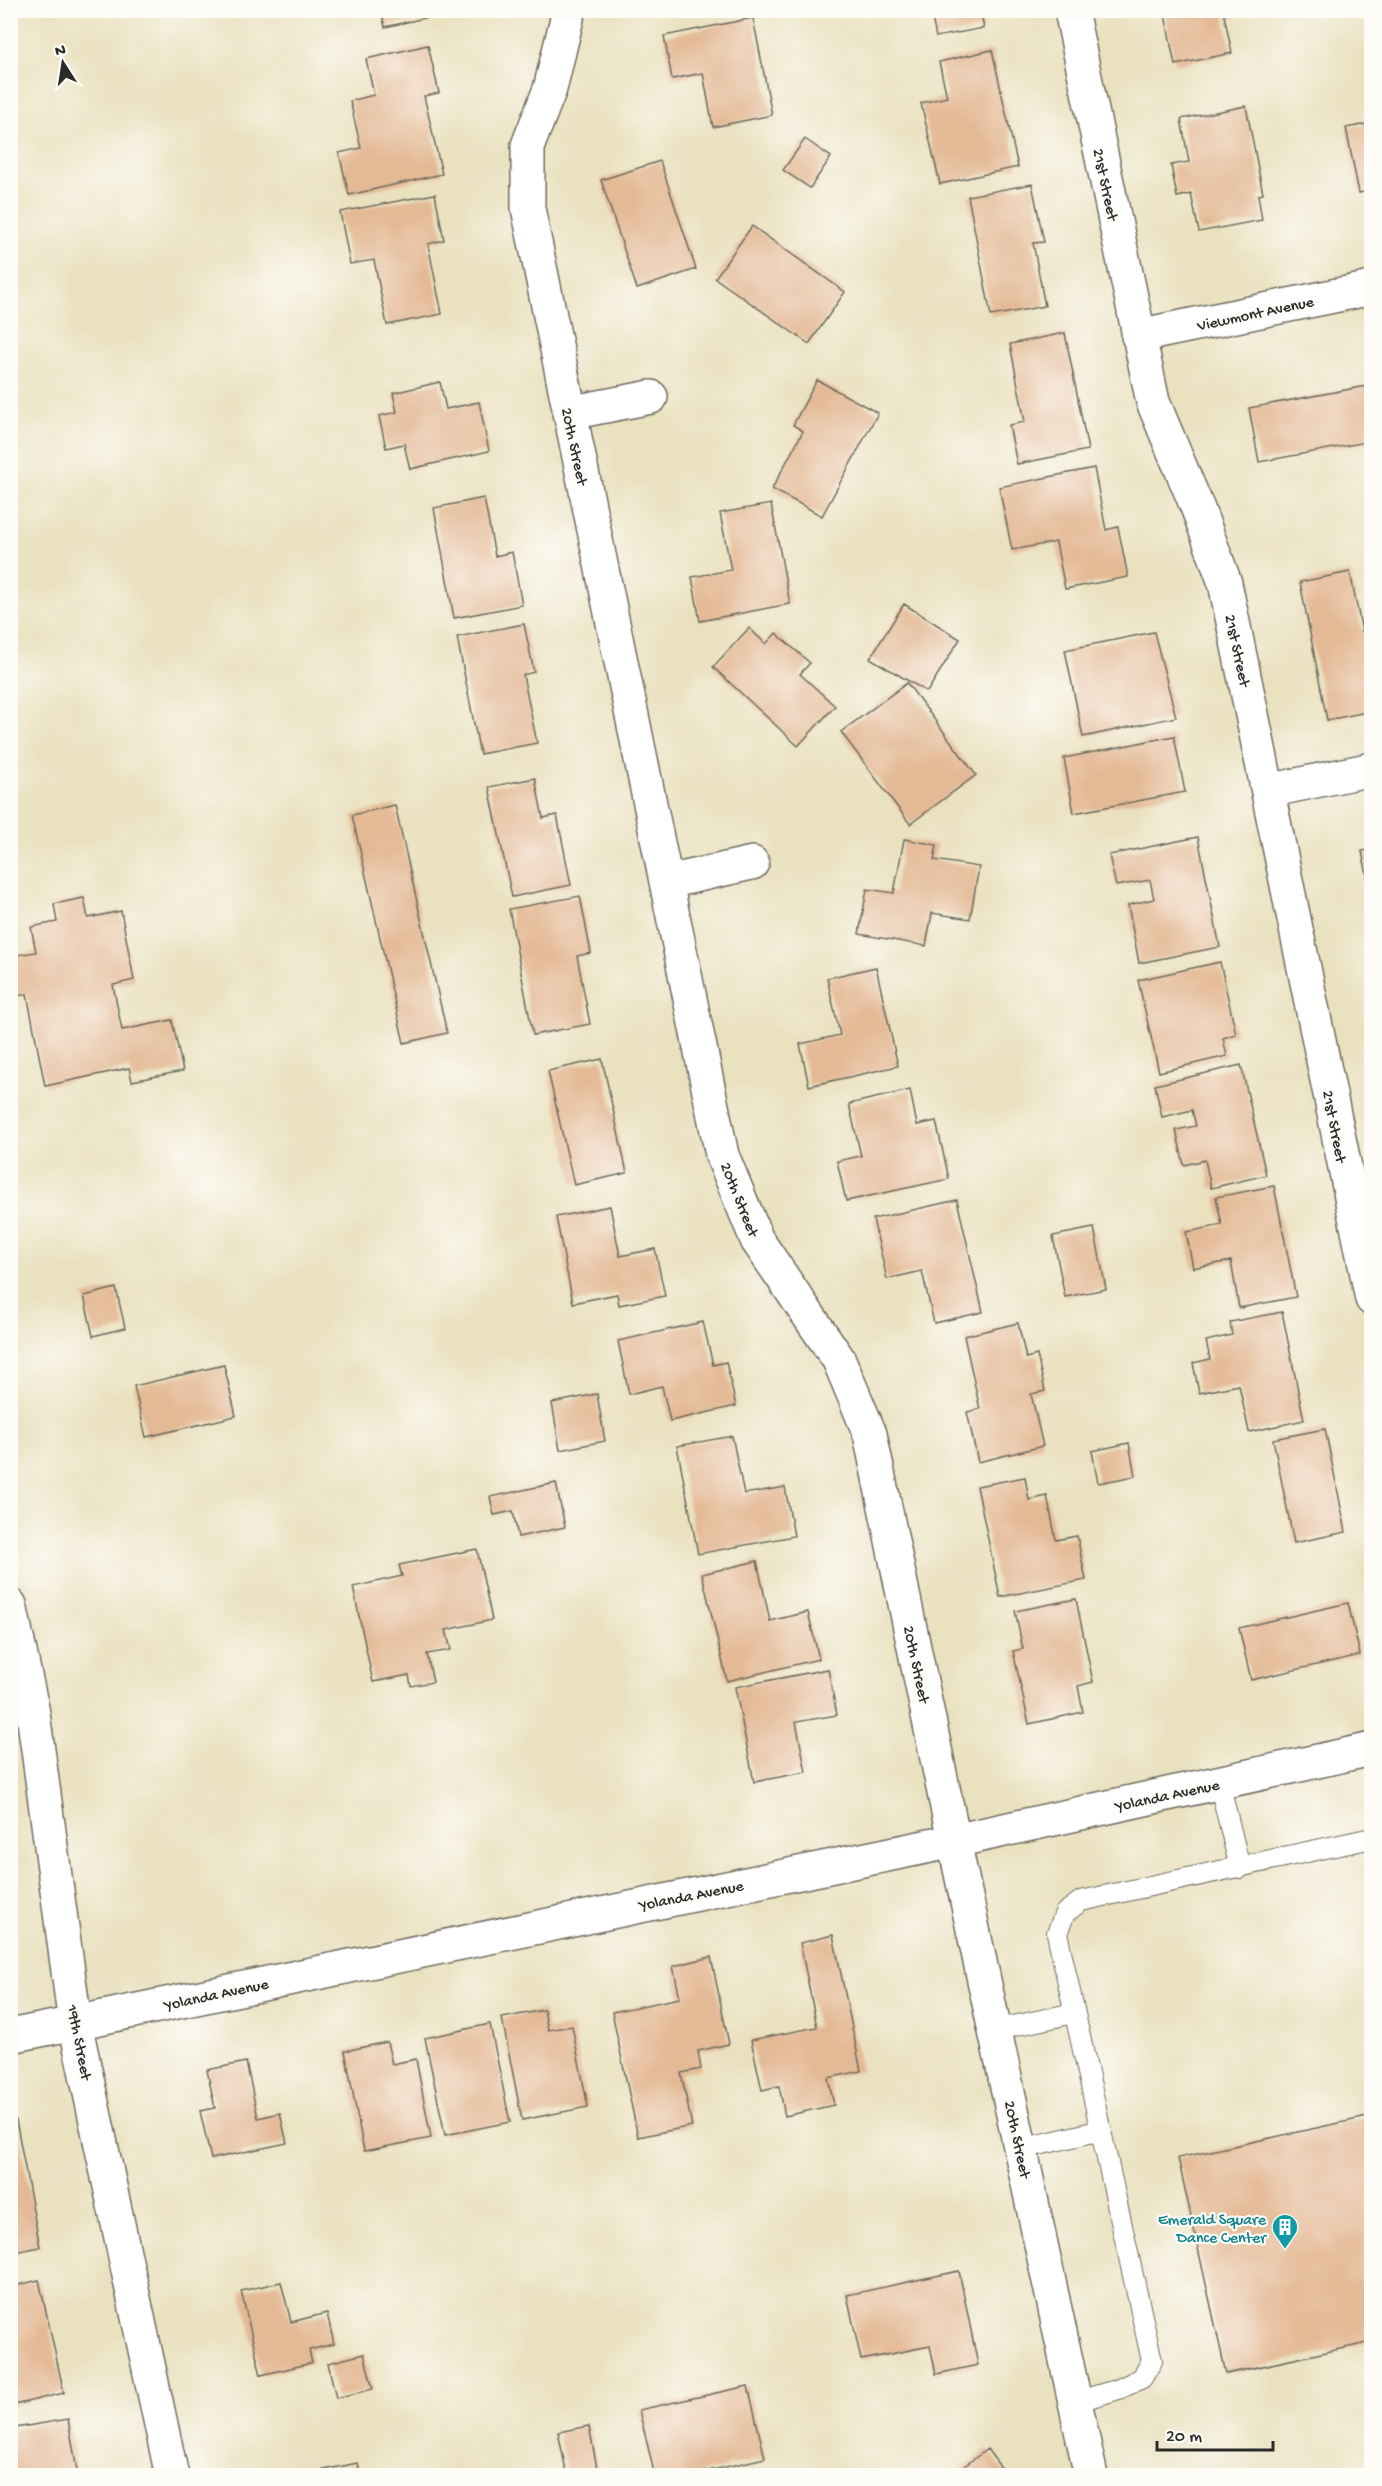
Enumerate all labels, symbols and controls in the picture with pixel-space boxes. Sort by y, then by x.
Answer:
north arrow [33,33,93,93]
text: N [54,41,68,62]
street label: 21st Street [1087,147,1121,224]
street label: Viewmont Avenue [1195,294,1316,337]
street label: 20th Street [555,406,590,489]
street label: 21st Street [1219,613,1253,690]
street label: 21st Street [1316,1089,1349,1166]
street label: 20th Street [714,1160,762,1242]
street label: 20th Street [897,1624,932,1707]
street label: Yolanda Avenue [1112,1777,1222,1818]
street label: Yolanda Avenue [636,1878,746,1917]
street label: Yolanda Avenue [161,1976,271,2017]
street label: 19th Street [61,2003,94,2083]
street label: 20th Street [998,2099,1033,2182]
place label: Emerald Square Dance Center [1158,2212,1267,2249]
building icon: Emerald Square Dance Center [1270,2212,1300,2250]
scale bar [1157,2414,1272,2452]
text: 20 m [1166,2427,1202,2448]

